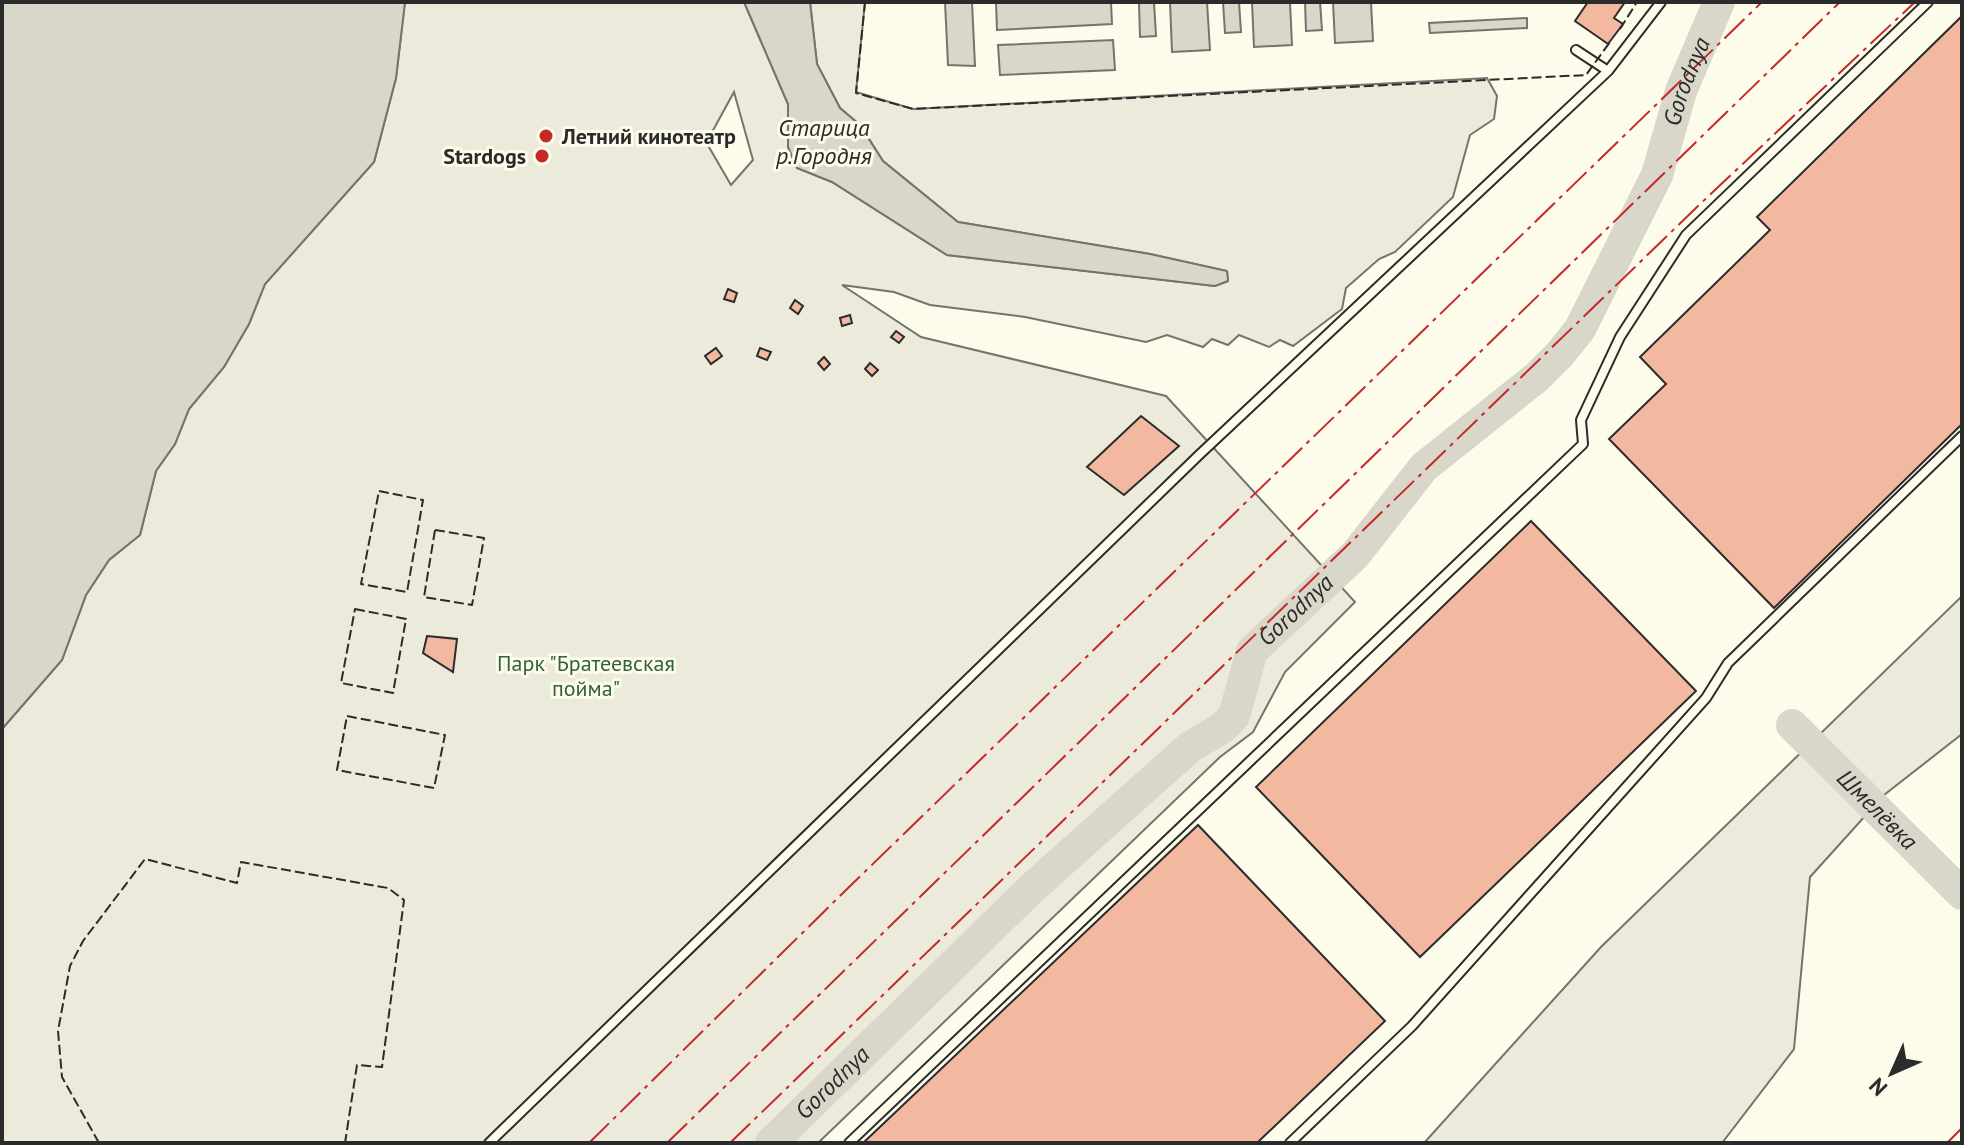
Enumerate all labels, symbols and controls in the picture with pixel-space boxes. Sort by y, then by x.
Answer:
water label: Gorodnya [1656,32,1717,129]
water label: Старица р.Городня [775,112,872,171]
place label: Летний кинотеатр [561,122,736,150]
marker: Летний кинотеатр [537,127,555,145]
place label: Stardogs [443,142,526,170]
marker: Stardogs [533,147,551,165]
water label: Gorodnya [1251,567,1340,653]
park label: Парк "Братеевская пойма" [497,649,675,702]
water label: Шмелёвка [1830,762,1925,856]
north arrow [1852,1033,1932,1113]
water label: Gorodnya [788,1039,876,1126]
text: N [1863,1072,1893,1102]

